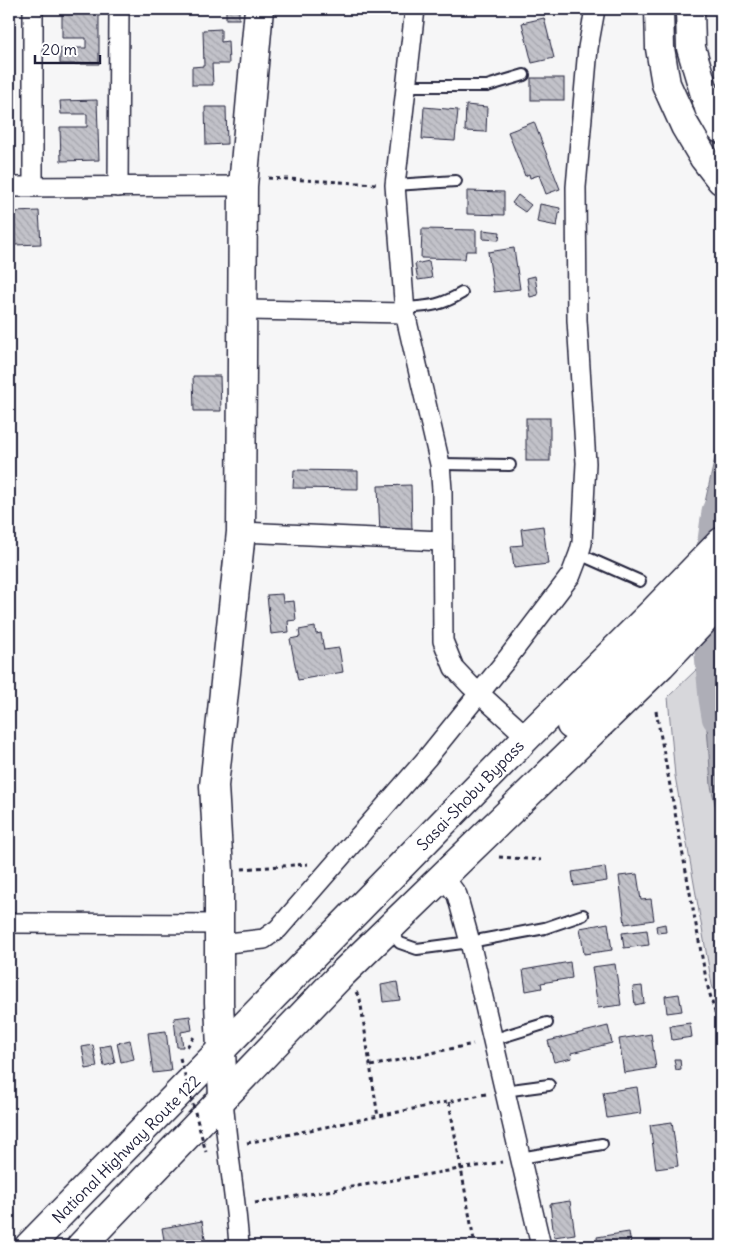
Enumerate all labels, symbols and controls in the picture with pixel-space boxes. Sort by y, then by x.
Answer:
scale bar [35,32,100,64]
text: 20 m [42,40,77,59]
street label: Sasai-Shobu Bypass [412,736,528,854]
street label: National Highway Route 122 [48,1071,204,1227]

